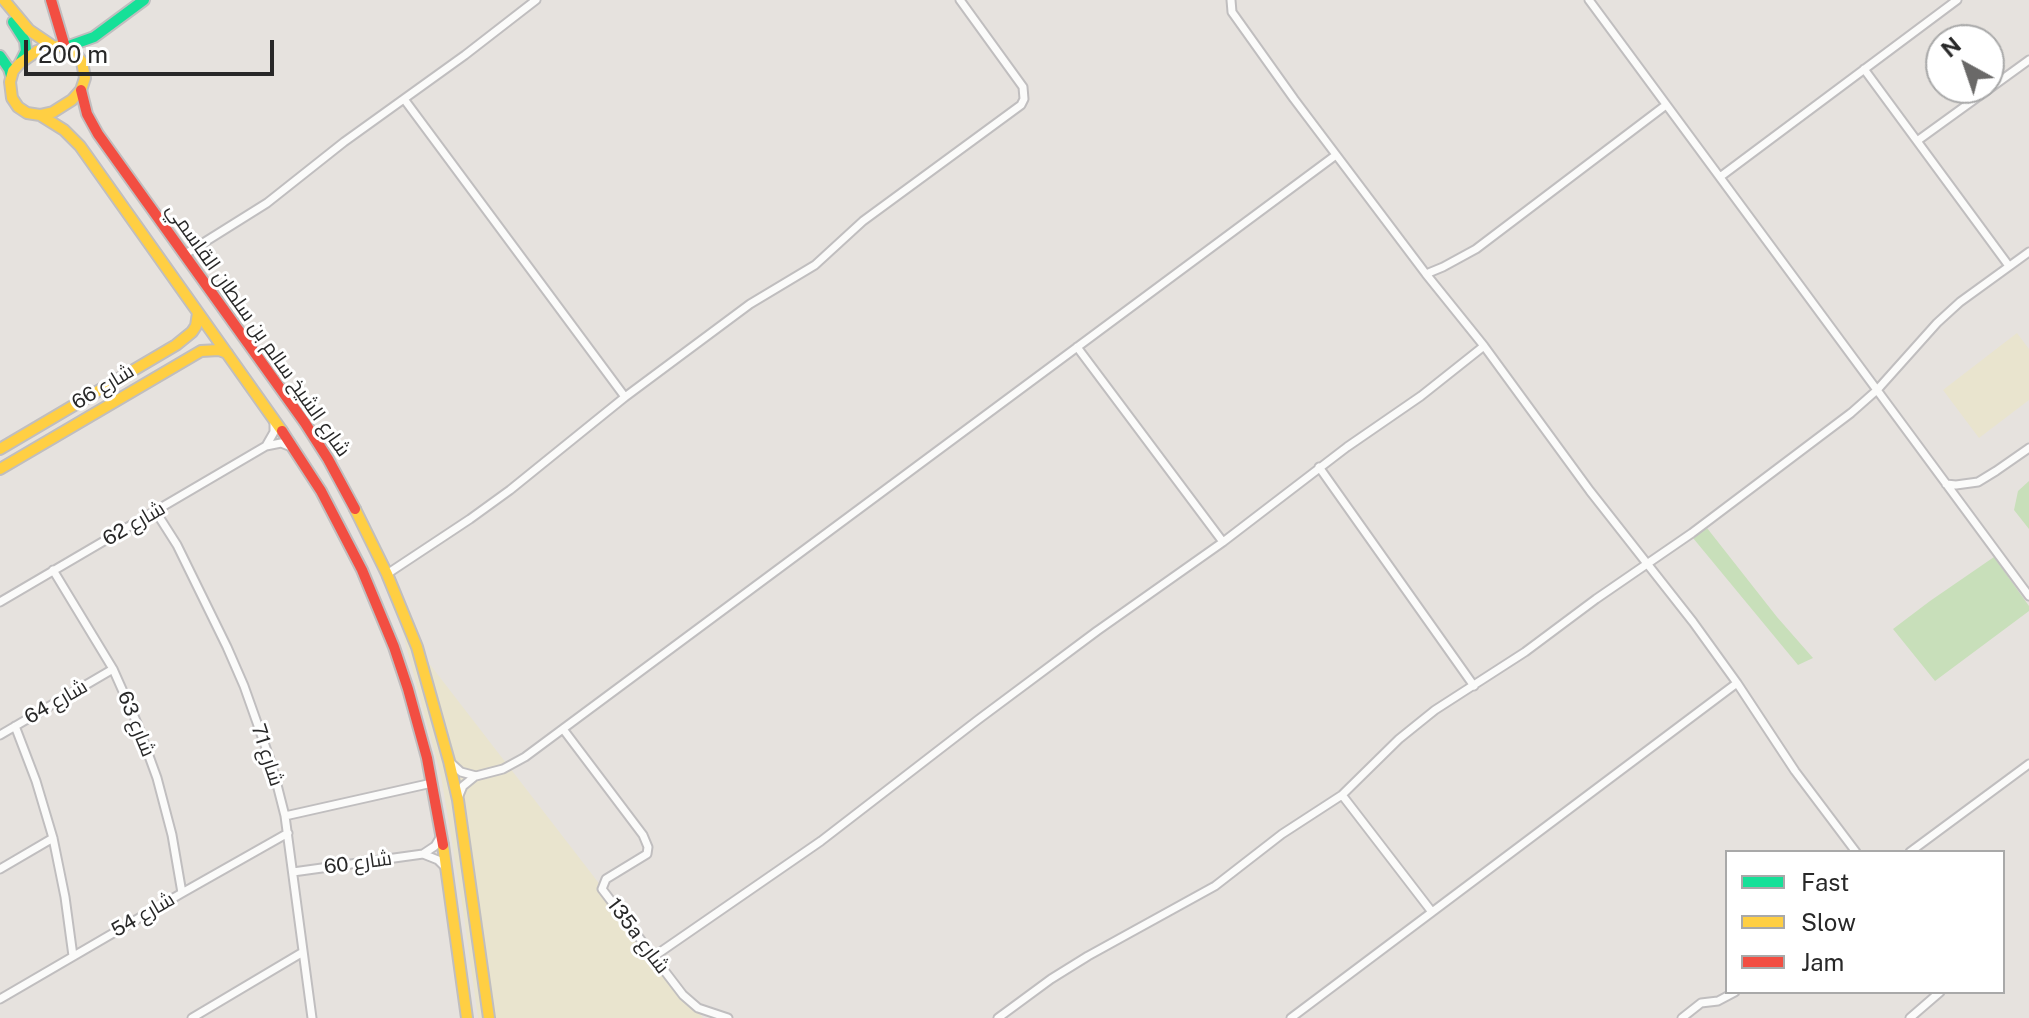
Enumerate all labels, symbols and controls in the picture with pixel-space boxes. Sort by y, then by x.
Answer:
scale bar [28,24,278,74]
north arrow [1925,24,2005,104]
text: N [1936,32,1966,63]
text: 200 m [38,40,108,68]
street label: شارع الشيخ سالم بن سلطان القاسمي [161,199,355,461]
street label: شارع 66 [68,359,138,415]
street label: شارع 62 [99,497,169,551]
street label: شارع 64 [20,674,92,730]
street label: شارع 63 [112,688,160,760]
street label: شارع 71 [246,721,288,789]
street label: شارع 60 [323,846,393,880]
legend [1725,850,2005,994]
text: Fast [1801,868,1849,896]
street label: شارع 54 [107,887,179,943]
street label: 135a شارع [602,894,674,978]
text: Slow [1801,908,1856,936]
text: Jam [1801,948,1844,976]

